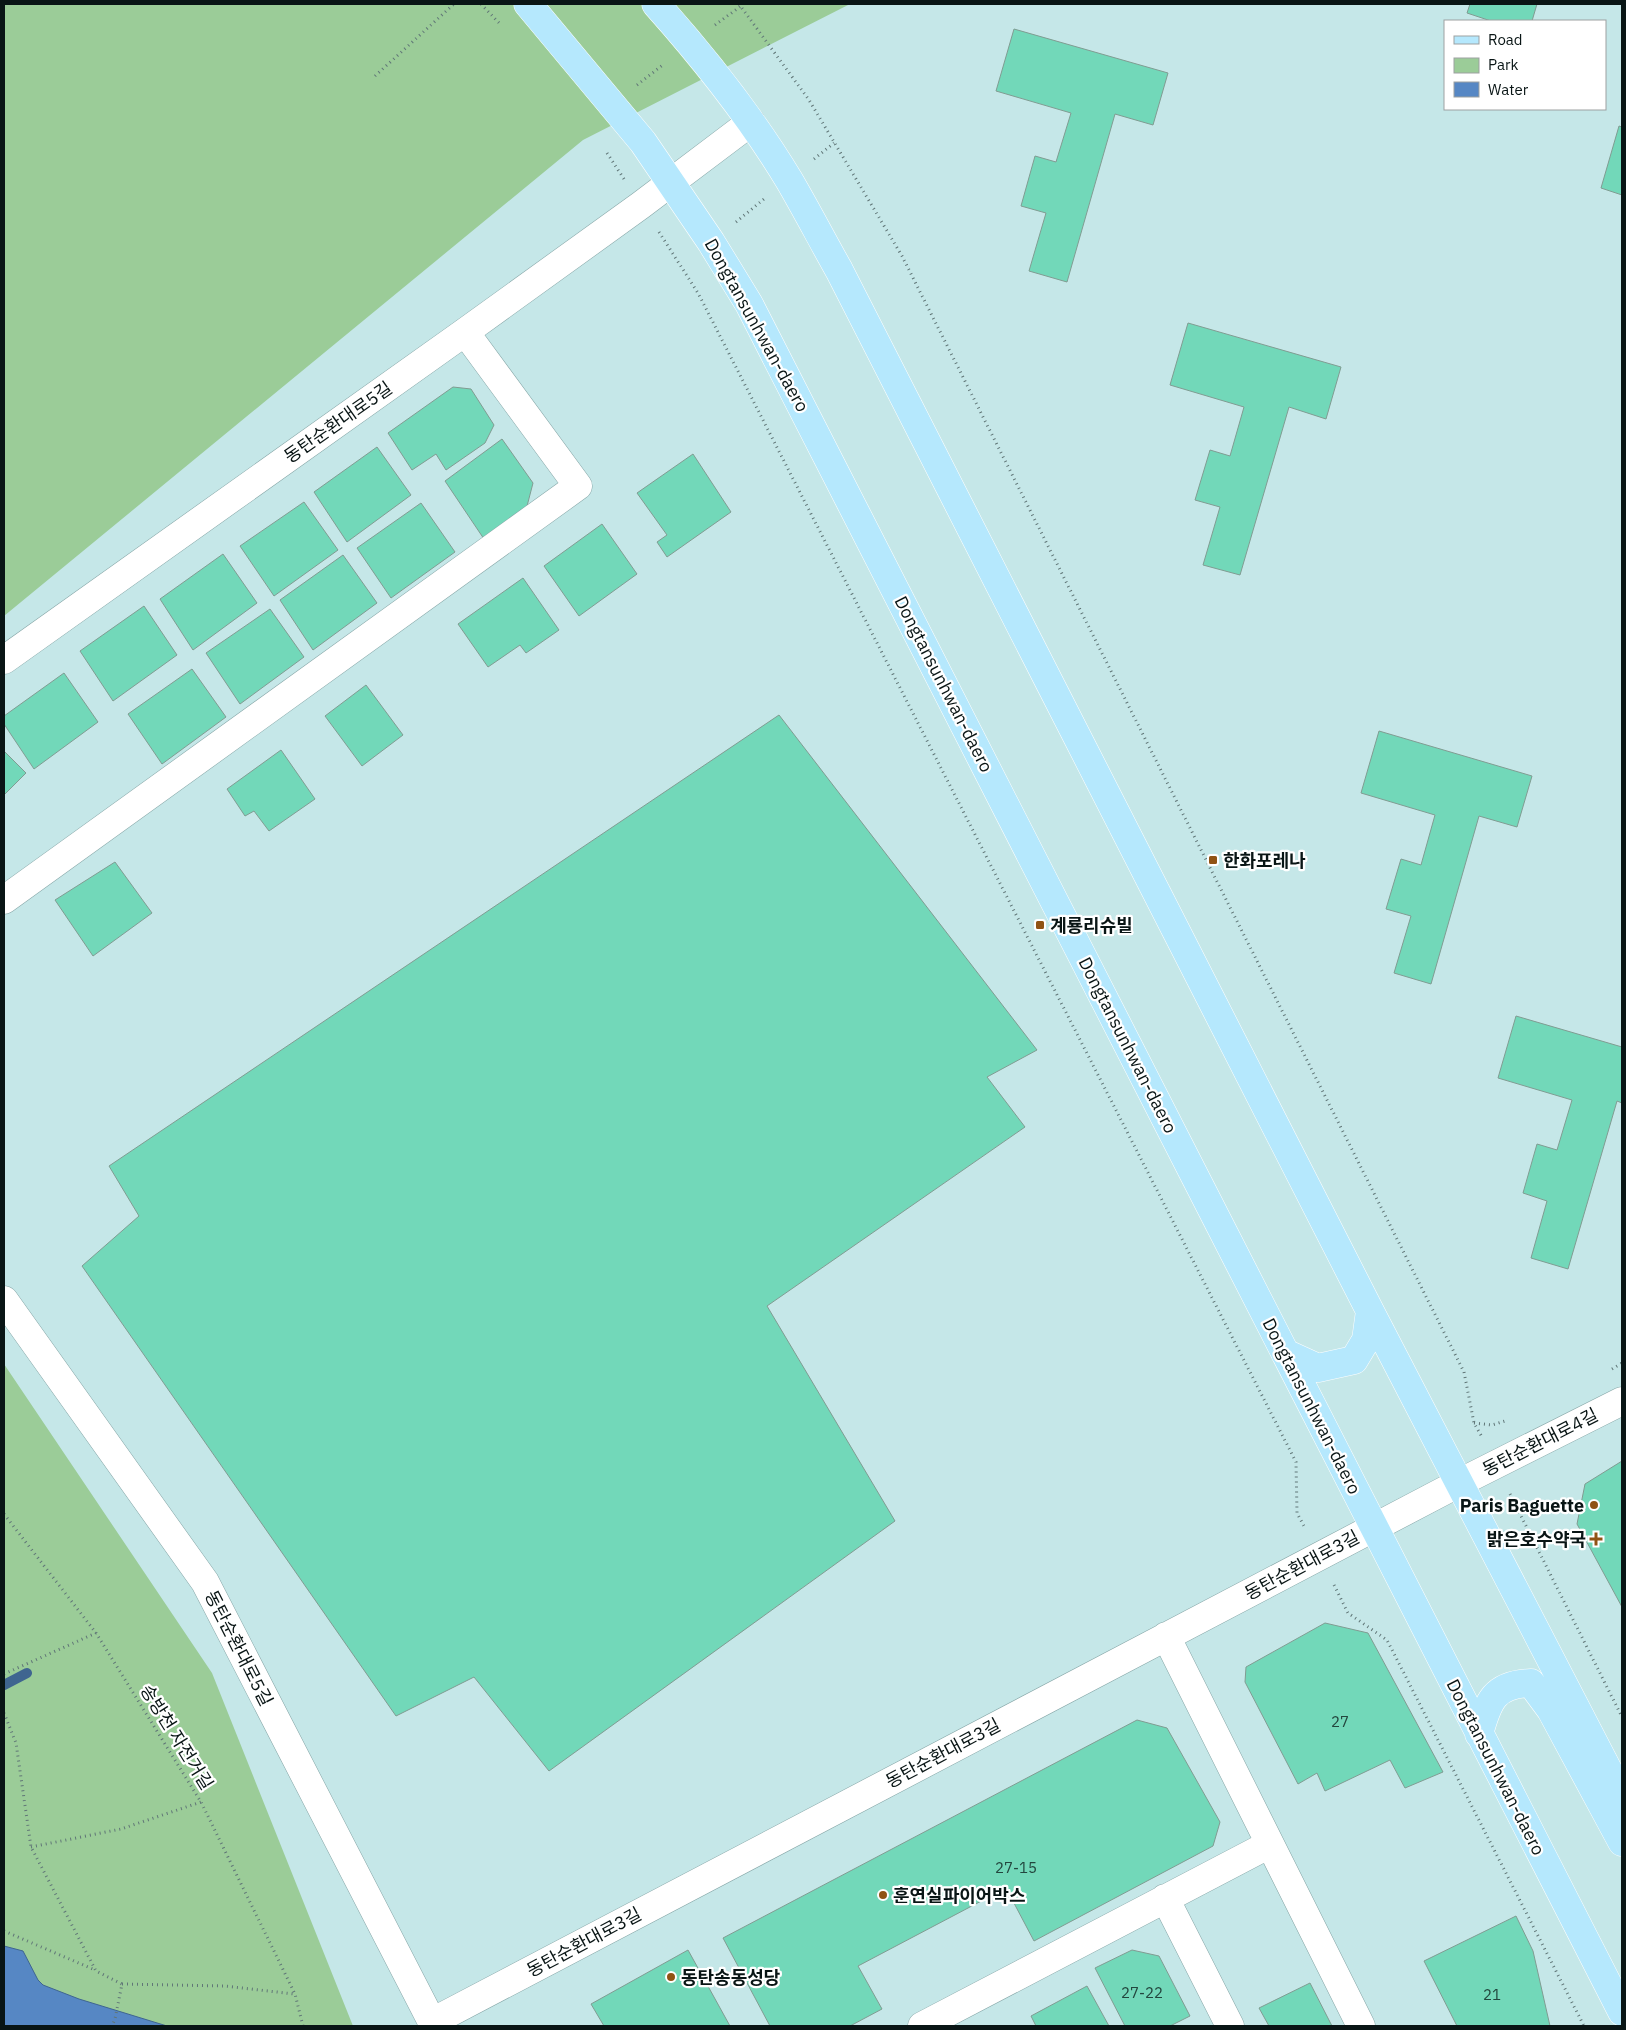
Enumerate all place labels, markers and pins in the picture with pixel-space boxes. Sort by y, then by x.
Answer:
place label: 한화포레나 [1223,849,1306,872]
marker: 한화포레나 [1207,854,1219,866]
place label: 계룡리슈빌 [1050,914,1133,937]
marker: 계룡리슈빌 [1034,919,1046,931]
place label: Paris Baguette [1460,1494,1584,1517]
marker: Paris Baguette [1588,1499,1600,1511]
place label: 밝은호수약국 [1487,1528,1586,1551]
marker: 밝은호수약국 [1590,1533,1602,1545]
place label: 훈연실파이어박스 [893,1884,1025,1907]
marker: 훈연실파이어박스 [877,1889,889,1901]
place label: 동탄송동성당 [681,1966,780,1989]
marker: 동탄송동성당 [665,1971,677,1983]

